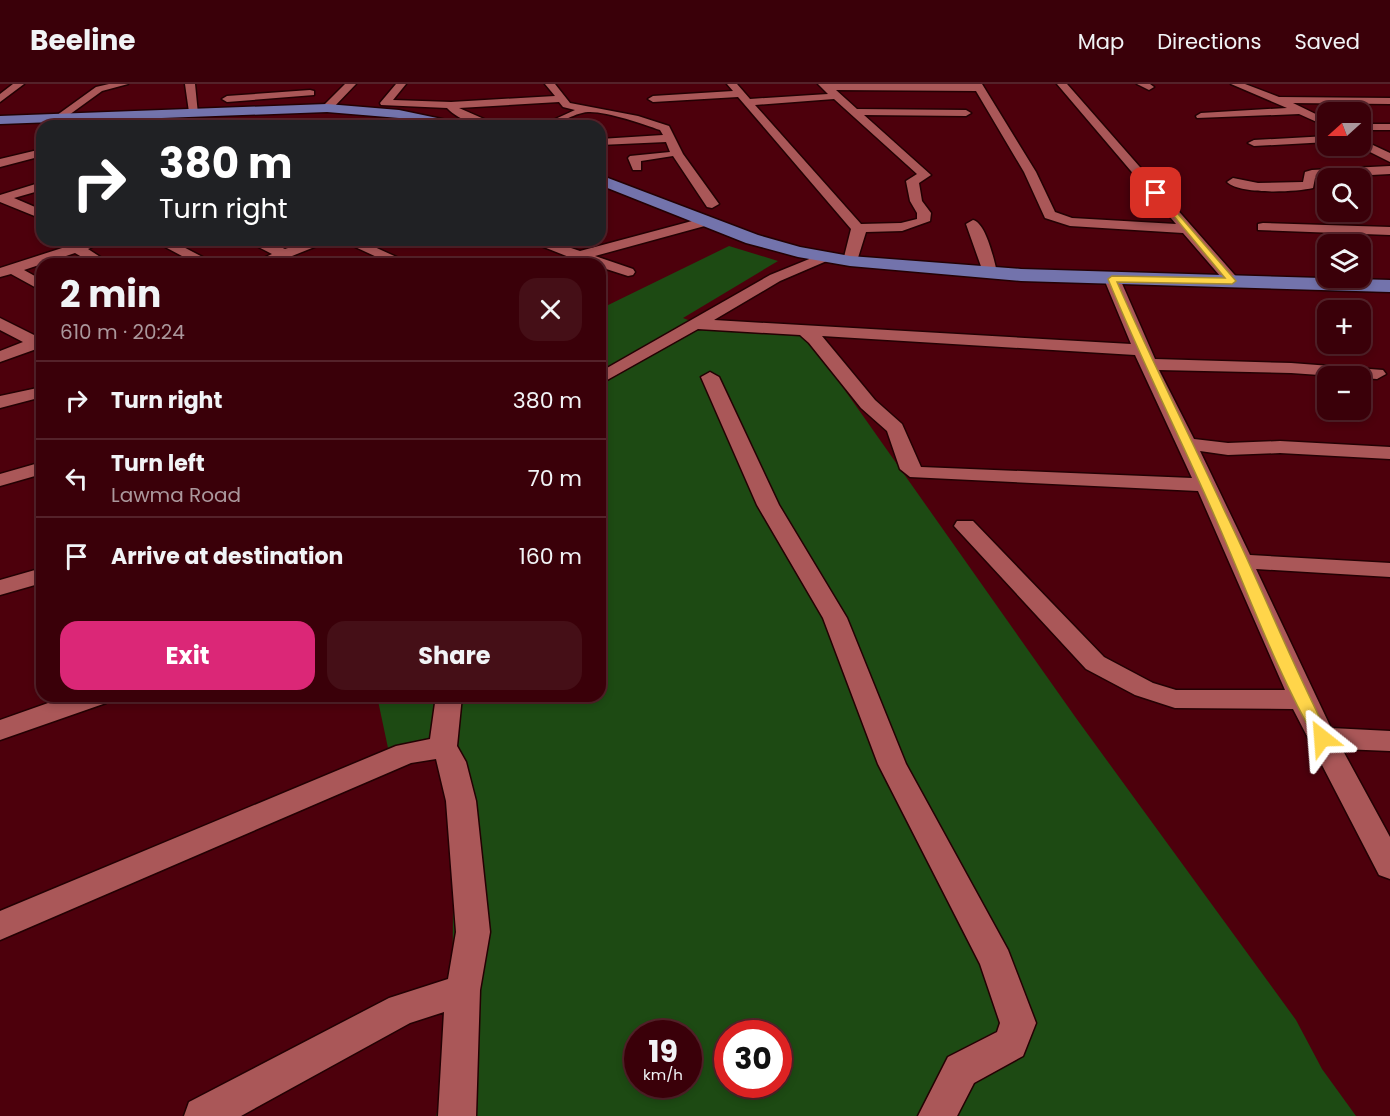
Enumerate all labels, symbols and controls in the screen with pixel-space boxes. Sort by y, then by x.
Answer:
text: Beeline [30,21,136,60]
text: Map [1078,27,1124,56]
text: Directions [1157,27,1261,56]
text: Saved [1294,27,1360,56]
north arrow [1317,102,1371,156]
map controls [1317,102,1371,420]
text: 380 m [159,134,292,193]
icon: right [60,144,138,222]
pin [1130,167,1181,218]
button: search [1317,168,1371,222]
icon: arrive [1139,176,1172,209]
text: Turn right [159,190,288,227]
button: layers [1317,234,1371,288]
text: 2 min [60,269,161,320]
button: close [519,278,582,341]
button: + [1317,300,1371,354]
text: 610 m · 20:24 [60,318,185,346]
button: − [1317,366,1371,420]
icon: right [60,384,93,417]
text: Turn right [111,385,222,416]
text: 380 m [513,385,582,416]
text: Turn left [111,448,205,479]
icon: left [60,462,93,495]
text: 70 m [528,463,582,494]
text: Lawma Road [111,481,241,509]
icon: arrive [60,540,93,573]
text: Arrive at destination [111,541,343,572]
text: 160 m [519,541,582,572]
button: Exit [60,621,315,690]
button: Share [327,621,582,690]
position arrow [1290,706,1354,770]
speed limit sign: 30 [714,1020,792,1098]
text: 19 [648,1030,678,1073]
text: km/h [643,1064,683,1085]

